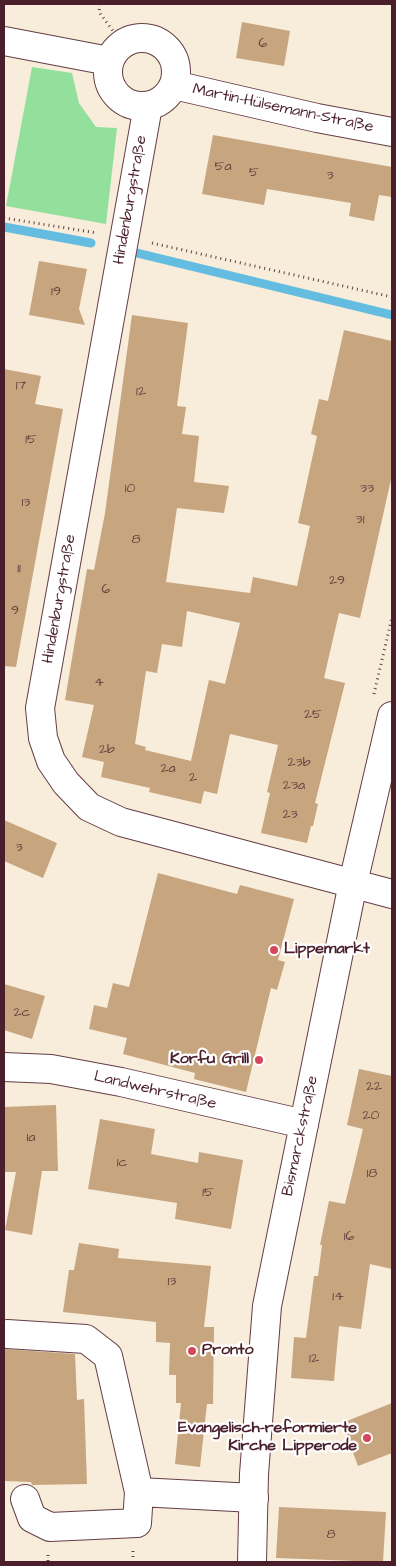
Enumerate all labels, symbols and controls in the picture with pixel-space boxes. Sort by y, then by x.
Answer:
house number: 6 [259,36,267,52]
street label: Martin-Hülsemann-Straße [191,80,375,138]
street label: Hindenburgstraße [110,134,152,266]
house number: 5a [214,159,232,175]
house number: 5 [249,165,259,181]
house number: 3 [326,168,334,184]
house number: 19 [51,284,61,300]
house number: 17 [16,378,26,394]
house number: 12 [136,384,146,400]
house number: 15 [25,432,37,448]
house number: 10 [125,481,135,497]
house number: 33 [360,481,374,497]
house number: 13 [22,495,30,511]
house number: 31 [356,512,364,528]
house number: 8 [131,532,141,548]
street label: Hindenburgstraße [39,533,81,665]
house number: 11 [17,561,21,577]
house number: 29 [329,573,345,589]
house number: 6 [102,582,110,598]
house number: 9 [11,603,19,619]
house number: 4 [94,675,104,691]
house number: 25 [304,707,322,723]
house number: 2b [99,742,115,758]
house number: 23b [288,755,310,771]
house number: 2a [160,761,176,777]
house number: 2 [189,770,197,786]
house number: 23a [283,778,305,794]
house number: 23 [282,807,298,823]
house number: 3 [15,840,23,856]
place label: Lippemarkt [284,940,370,960]
marker: Lippemarkt [268,944,280,956]
house number: 2c [14,1005,30,1021]
place label: Korfu Grill [170,1050,249,1070]
marker: Korfu Grill [253,1054,265,1066]
street label: Landwehrstraße [92,1068,218,1114]
street label: Bismarckstraße [279,1074,323,1198]
house number: 22 [366,1079,382,1095]
house number: 20 [363,1108,379,1124]
house number: 1a [27,1130,35,1146]
house number: 1c [117,1155,127,1171]
house number: 18 [367,1166,377,1182]
house number: 15 [202,1185,214,1201]
house number: 16 [344,1229,354,1245]
house number: 13 [168,1274,176,1290]
house number: 14 [332,1289,344,1305]
place label: Pronto [202,1341,254,1361]
marker: Pronto [186,1345,198,1357]
house number: 12 [309,1351,319,1367]
place label: Evangelisch-reformierte Kirche Lipperode [178,1419,357,1457]
marker: Evangelisch-reformierte Kirche Lipperode [361,1432,373,1444]
house number: 8 [326,1527,336,1543]

